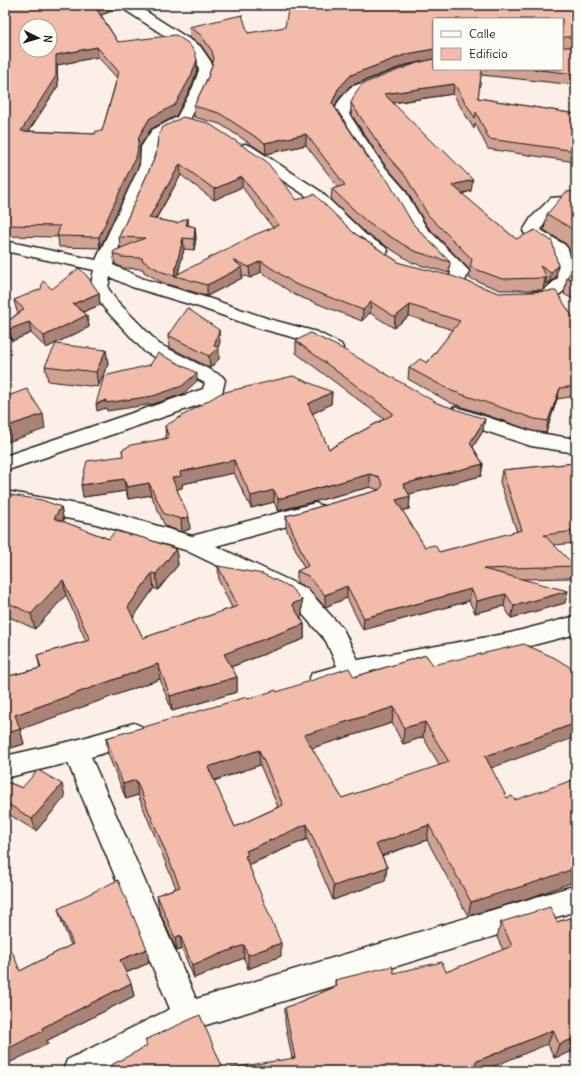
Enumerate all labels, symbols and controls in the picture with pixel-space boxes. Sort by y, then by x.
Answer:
north arrow [18,18,58,58]
legend [433,18,563,70]
text: Calle [469,26,496,41]
text: N [41,34,55,43]
text: Edificio [469,46,508,61]

